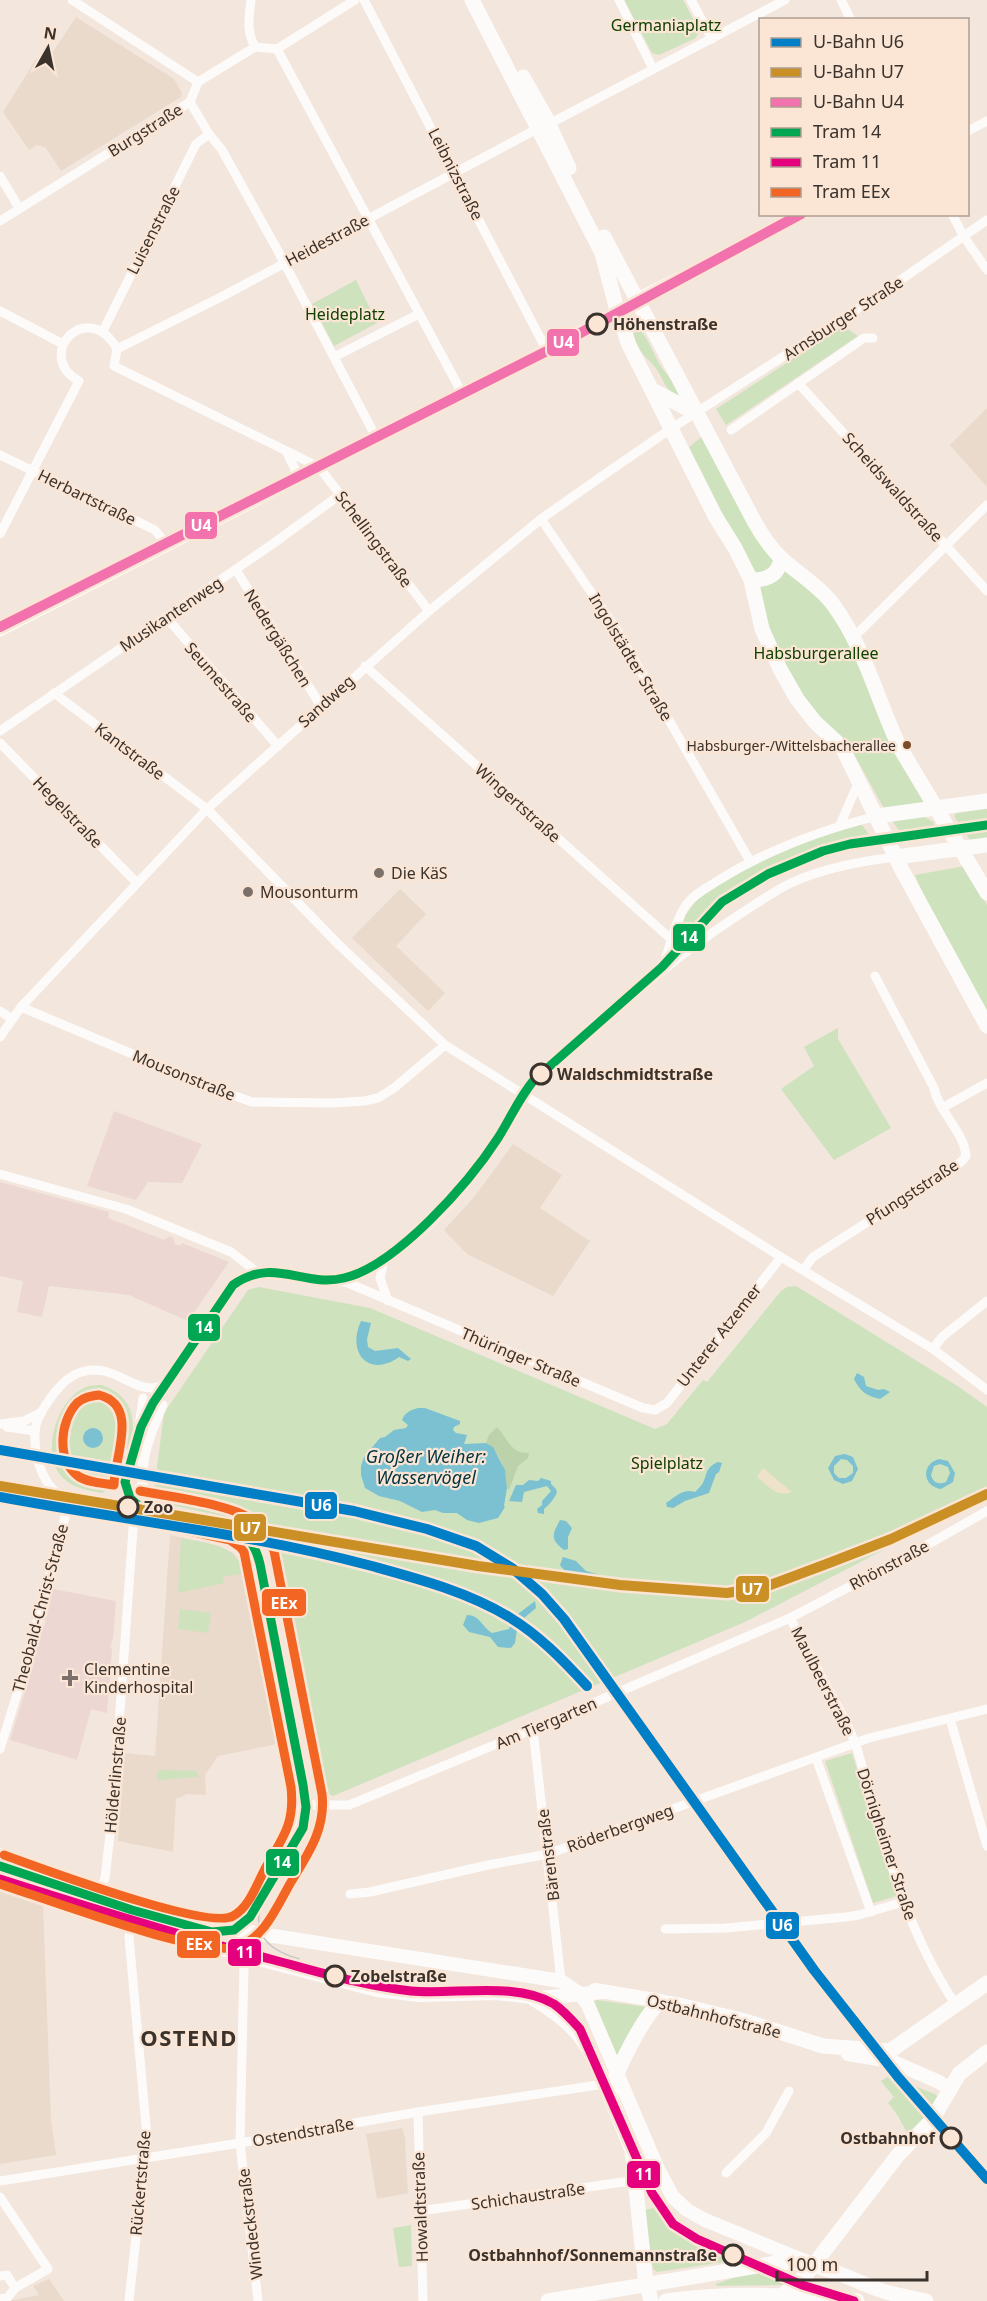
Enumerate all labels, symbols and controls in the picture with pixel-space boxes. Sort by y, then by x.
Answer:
park label: Germaniaplatz [611,14,721,36]
north arrow [18,18,78,78]
legend [759,18,969,216]
text: N [42,21,58,45]
text: U-Bahn U6 [813,29,904,53]
text: U-Bahn U7 [813,59,904,83]
text: U-Bahn U4 [813,89,904,113]
street label: Burgstraße [103,98,187,162]
text: Tram 14 [813,119,881,143]
street label: Leibnizstraße [423,124,489,224]
text: Tram 11 [813,149,881,173]
text: Tram EEx [813,179,891,203]
street label: Luisenstraße [121,182,185,278]
street label: Heidestraße [281,209,373,271]
street label: Arnsburger Straße [779,271,907,365]
park label: Heideplatz [305,303,385,325]
marker: Höhenstraße [586,313,608,335]
place label: Höhenstraße [613,313,718,335]
line badge: U4 [546,328,580,357]
text: U4 [552,331,574,353]
street label: Scheidswaldstraße [838,427,948,547]
street label: Herbartstraße [34,464,140,530]
street label: Schellingstraße [331,486,417,592]
line badge: U4 [184,511,218,540]
text: U4 [190,514,212,536]
street label: Musikantenweg [115,571,227,657]
street label: Nedergäßchen [239,585,317,691]
street label: Ingolstädter Straße [584,589,678,725]
street label: Seumestraße [180,637,262,727]
park label: Habsburgerallee [754,642,878,664]
street label: Sandweg [293,670,359,732]
street label: Kantstraße [90,717,170,785]
place label: Habsburger-/Wittelsbacherallee [686,736,896,755]
marker: Habsburger-/Wittelsbacherallee [901,739,913,751]
street label: Wingertstraße [471,759,565,847]
street label: Hegelstraße [28,771,108,853]
place label: Die KäS [391,862,448,884]
marker: Die KäS [372,866,386,880]
place label: Mousonturm [260,881,359,903]
marker: Mousonturm [241,885,255,899]
line badge: 14 [672,923,706,952]
text: 14 [680,926,698,948]
street label: Mousonstraße [129,1044,239,1106]
marker: Waldschmidtstraße [530,1063,552,1085]
place label: Waldschmidtstraße [557,1063,713,1085]
street label: Pfungststraße [862,1154,962,1230]
street label: Unterer Atzemer [672,1278,767,1391]
line badge: 14 [187,1313,221,1342]
text: 14 [195,1316,213,1338]
street label: Thüringer Straße [458,1322,584,1392]
water label: Großer Weiher: Wasservögel [366,1444,487,1489]
park label: Spielplatz [631,1452,703,1474]
line badge: U6 [304,1491,338,1520]
text: U6 [310,1494,332,1516]
marker: Zoo [117,1496,139,1518]
place label: Zoo [144,1496,173,1518]
line badge: U7 [233,1513,267,1542]
text: U7 [239,1517,261,1539]
street label: Theobald-Christ-Straße [7,1521,73,1695]
street label: Rhönstraße [845,1535,933,1595]
line badge: U7 [735,1575,770,1603]
text: U7 [741,1578,763,1600]
line badge: EEx [261,1588,307,1617]
text: EEx [270,1592,298,1614]
street label: Maulbeerstraße [786,1623,860,1739]
place label: Clementine Kinderhospital [84,1658,193,1698]
marker: Clementine Kinderhospital [61,1669,79,1687]
street label: Am Tiergarten [492,1692,600,1754]
street label: Hölderlinstraße [99,1716,131,1834]
street label: Dörnigheimer Straße [852,1765,922,1923]
street label: Röderbergweg [564,1799,676,1857]
street label: Bärenstraße [531,1808,565,1902]
line badge: 14 [265,1848,300,1877]
text: 14 [273,1851,291,1873]
line badge: U6 [765,1911,800,1940]
text: U6 [771,1914,793,1936]
line badge: EEx [176,1930,221,1959]
text: EEx [185,1933,213,1955]
line badge: 11 [227,1938,262,1967]
text: 11 [236,1941,254,1963]
marker: Zobelstraße [324,1965,346,1987]
place label: Zobelstraße [351,1965,447,1987]
street label: Ostbahnhofstraße [645,1989,783,2043]
district label: OSTEND [140,2022,238,2052]
street label: Ostendstraße [251,2112,355,2152]
place label: Ostbahnhof [840,2127,936,2149]
marker: Ostbahnhof [940,2127,962,2149]
street label: Rückertstraße [124,2130,156,2236]
street label: Howaldtstraße [407,2151,433,2263]
line badge: 11 [626,2160,661,2189]
text: 11 [635,2163,653,2185]
street label: Windeckstraße [232,2167,268,2281]
street label: Schichaustraße [470,2177,586,2215]
place label: Ostbahnhof/Sonnemannstraße [468,2244,717,2266]
marker: Ostbahnhof/Sonnemannstraße [722,2244,744,2266]
scale bar [777,2244,927,2282]
text: 100 m [786,2252,838,2276]

